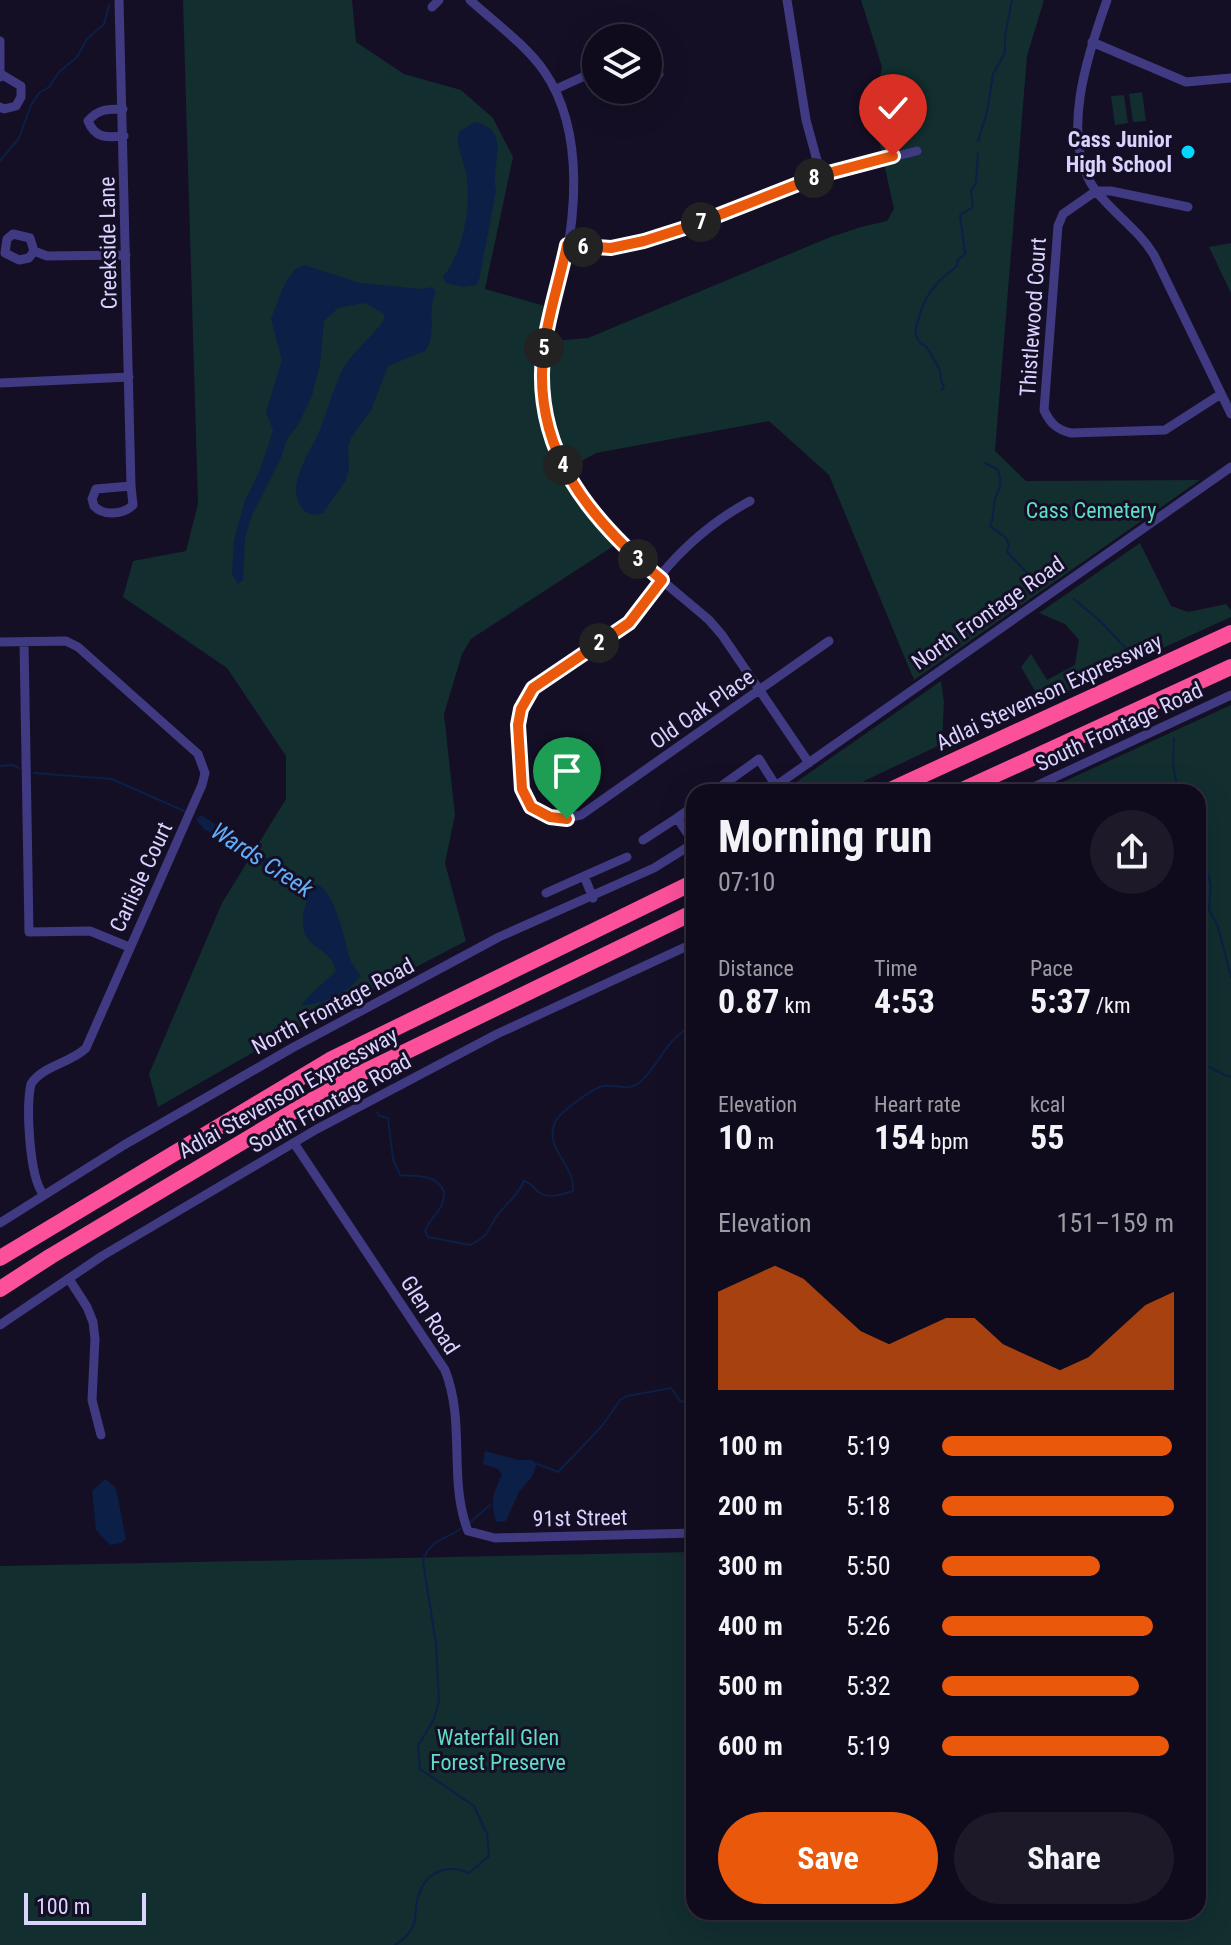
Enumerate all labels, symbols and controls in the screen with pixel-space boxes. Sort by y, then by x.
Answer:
map controls [582,24,662,104]
button: layers [582,24,662,104]
pin [859,74,927,156]
icon: check [871,86,915,130]
place label: Cass Junior High School [1066,127,1172,177]
marker: Cass Junior High School [1179,143,1197,161]
pin: 8 [794,158,834,198]
text: 8 [808,165,820,190]
street label: Creekside Lane [94,176,122,310]
pin: 7 [681,202,721,242]
text: 7 [695,209,707,234]
pin: 6 [563,227,603,267]
text: 6 [577,234,589,259]
street label: Thistlewood Court [1015,237,1051,397]
pin: 5 [524,328,564,368]
text: 5 [538,335,550,360]
pin: 4 [543,445,583,485]
text: 4 [557,452,569,477]
park label: Cass Cemetery [1026,498,1156,523]
pin: 3 [618,539,658,579]
text: 3 [632,546,644,571]
street label: North Frontage Road [907,551,1069,675]
pin: 2 [579,623,619,663]
street label: Adlai Stevenson Expressway [932,629,1166,755]
text: 2 [593,630,605,655]
street label: Old Oak Place [645,664,759,754]
street label: South Frontage Road [1032,677,1206,777]
pin [533,737,601,819]
icon: arrive [545,749,589,793]
button: share [1090,810,1174,894]
text: Morning run [718,811,932,863]
water label: Wards Creek [206,817,318,903]
street label: Carlisle Court [105,818,177,936]
text: 07:10 [718,867,775,897]
street label: North Frontage Road [248,953,418,1059]
text: Distance [718,956,794,981]
text: Time [874,956,917,981]
text: Pace [1030,956,1073,981]
text: 0.87 [718,981,779,1021]
text: 4:53 [874,981,935,1021]
text: 5:37 [1030,981,1091,1021]
text: km [779,993,811,1018]
text: /km [1091,993,1131,1018]
street label: Adlai Stevenson Expressway [174,1022,402,1164]
street label: South Frontage Road [245,1048,415,1158]
text: Elevation [718,1092,797,1117]
text: Heart rate [874,1092,961,1117]
text: kcal [1030,1092,1065,1117]
text: 10 [718,1117,752,1157]
text: 154 [874,1117,926,1157]
text: 55 [1030,1117,1064,1157]
text: m [752,1129,774,1154]
text: bpm [926,1129,969,1154]
text: Elevation [718,1208,812,1238]
text: 151–159 m [1057,1208,1174,1238]
street label: Glen Road [395,1271,465,1359]
text: 100 m [718,1431,783,1461]
text: 5:19 [846,1431,891,1461]
text: 200 m [718,1491,783,1521]
text: 5:18 [846,1491,891,1521]
street label: 91st Street [532,1505,628,1531]
text: 300 m [718,1551,783,1581]
text: 5:50 [846,1551,891,1581]
text: 400 m [718,1611,783,1641]
text: 5:26 [846,1611,891,1641]
text: 500 m [718,1671,783,1701]
text: 5:32 [846,1671,891,1701]
park label: Waterfall Glen Forest Preserve [430,1725,566,1775]
text: 600 m [718,1731,783,1761]
text: 5:19 [846,1731,891,1761]
button: Save [718,1812,938,1904]
button: Share [954,1812,1174,1904]
scale bar [24,1889,146,1925]
text: 100 m [36,1894,90,1919]

